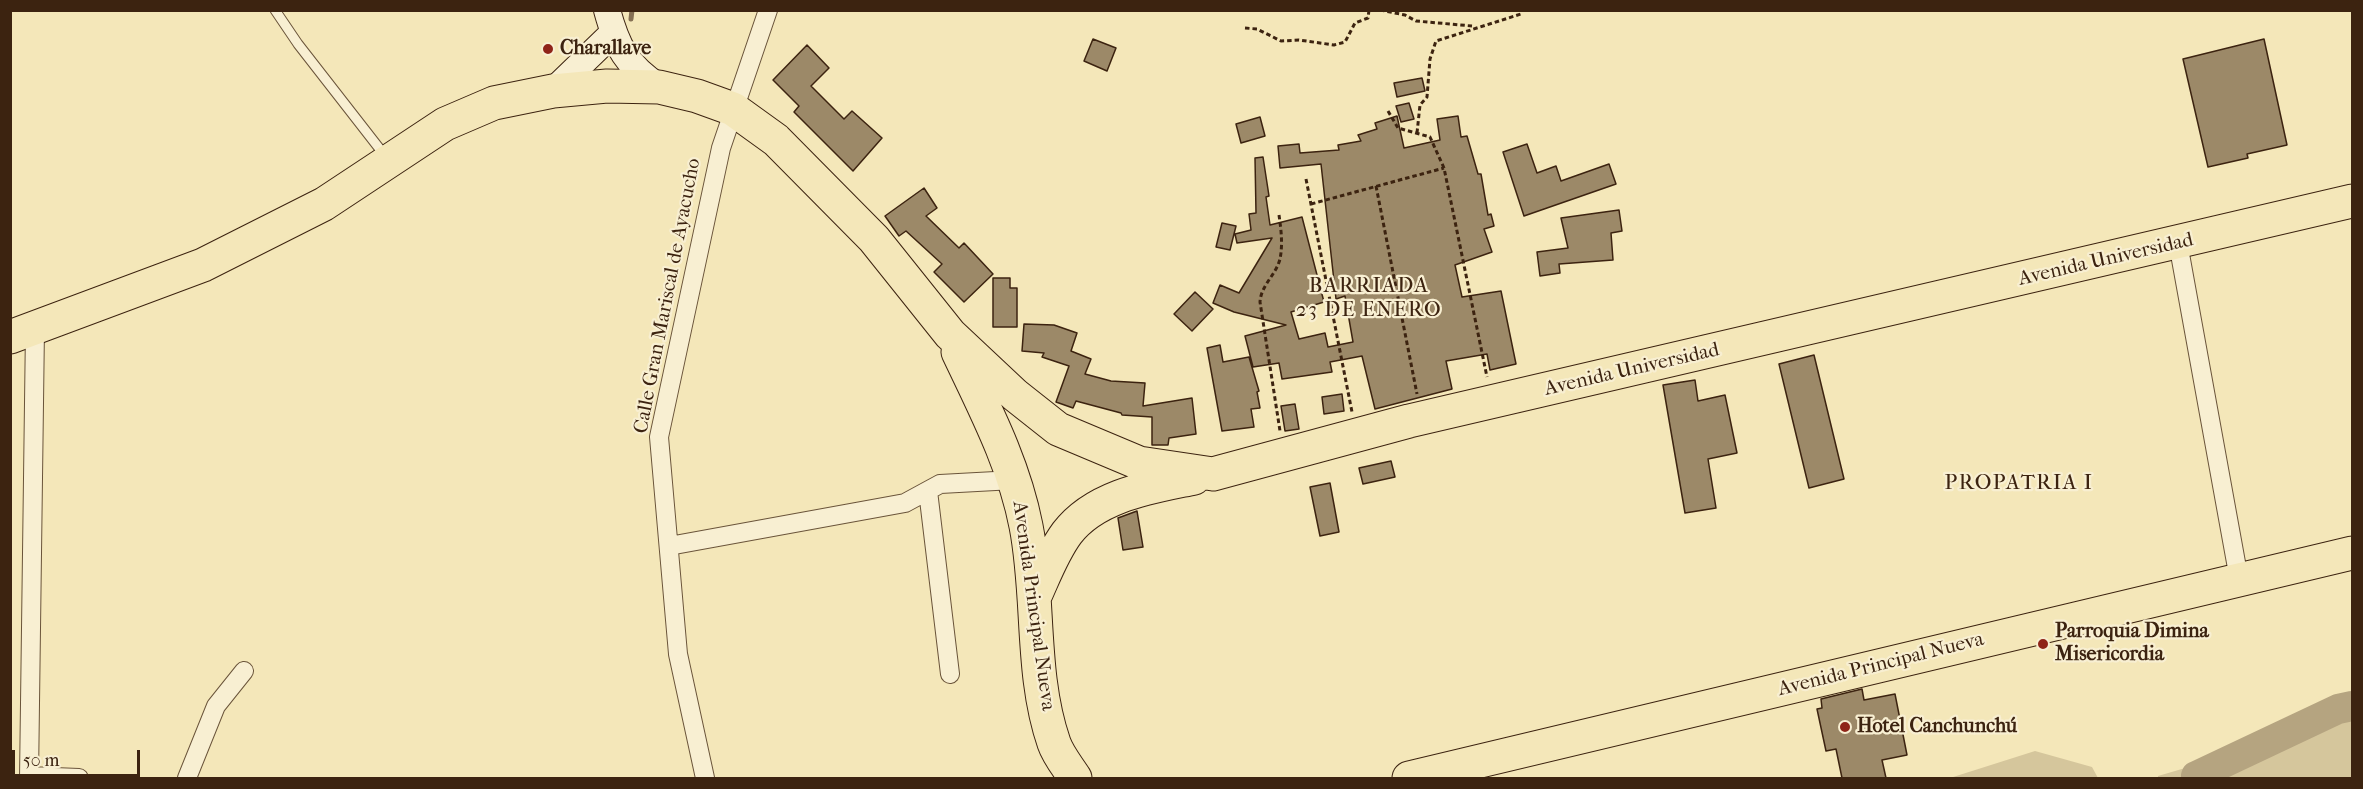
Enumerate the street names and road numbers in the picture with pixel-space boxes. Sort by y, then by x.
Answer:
street label: Calle Gran Mariscal de Ayacucho [630,156,706,436]
street label: Avenida Universidad [2016,228,2196,292]
street label: Avenida Universidad [1542,338,1722,402]
street label: Avenida Principal Nueva [1006,500,1060,712]
street label: Avenida Principal Nueva [1776,628,1986,702]

